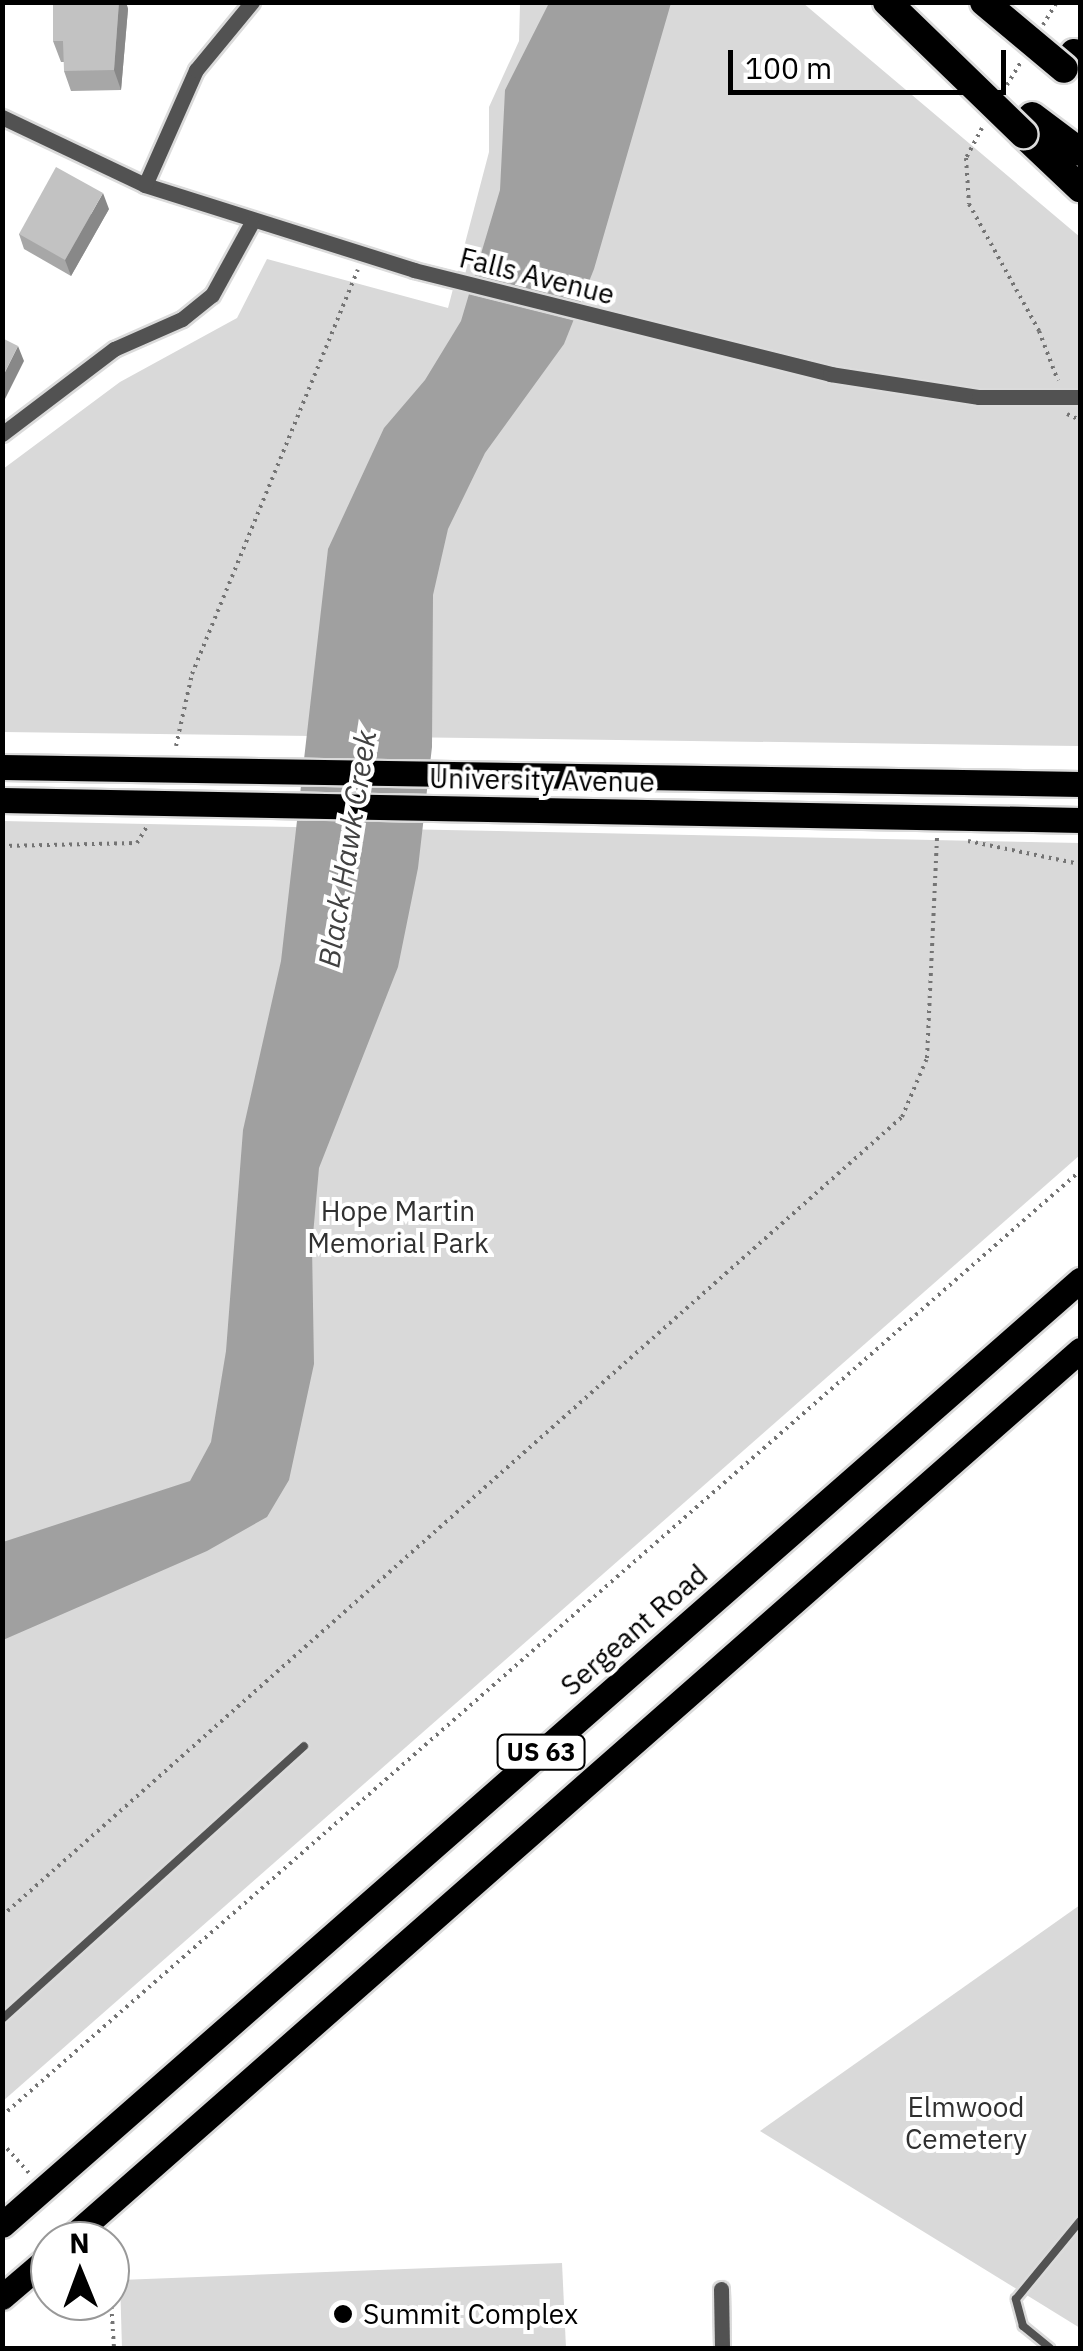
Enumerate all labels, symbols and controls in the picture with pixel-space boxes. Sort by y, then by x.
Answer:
scale bar [733,30,1010,92]
text: 100 m [745,48,832,87]
street label: Falls Avenue [456,241,618,311]
water label: Black Hawk Creek [311,728,383,970]
street label: University Avenue [429,761,655,799]
park label: Hope Martin Memorial Park [307,1194,489,1260]
street label: Sergeant Road [554,1557,714,1703]
road number: US 63 [496,1732,586,1772]
park label: Elmwood Cemetery [905,2090,1027,2156]
north arrow [30,2221,130,2321]
text: N [69,2224,90,2261]
place label: Summit Complex [363,2297,578,2331]
marker: Summit Complex [332,2303,354,2325]

